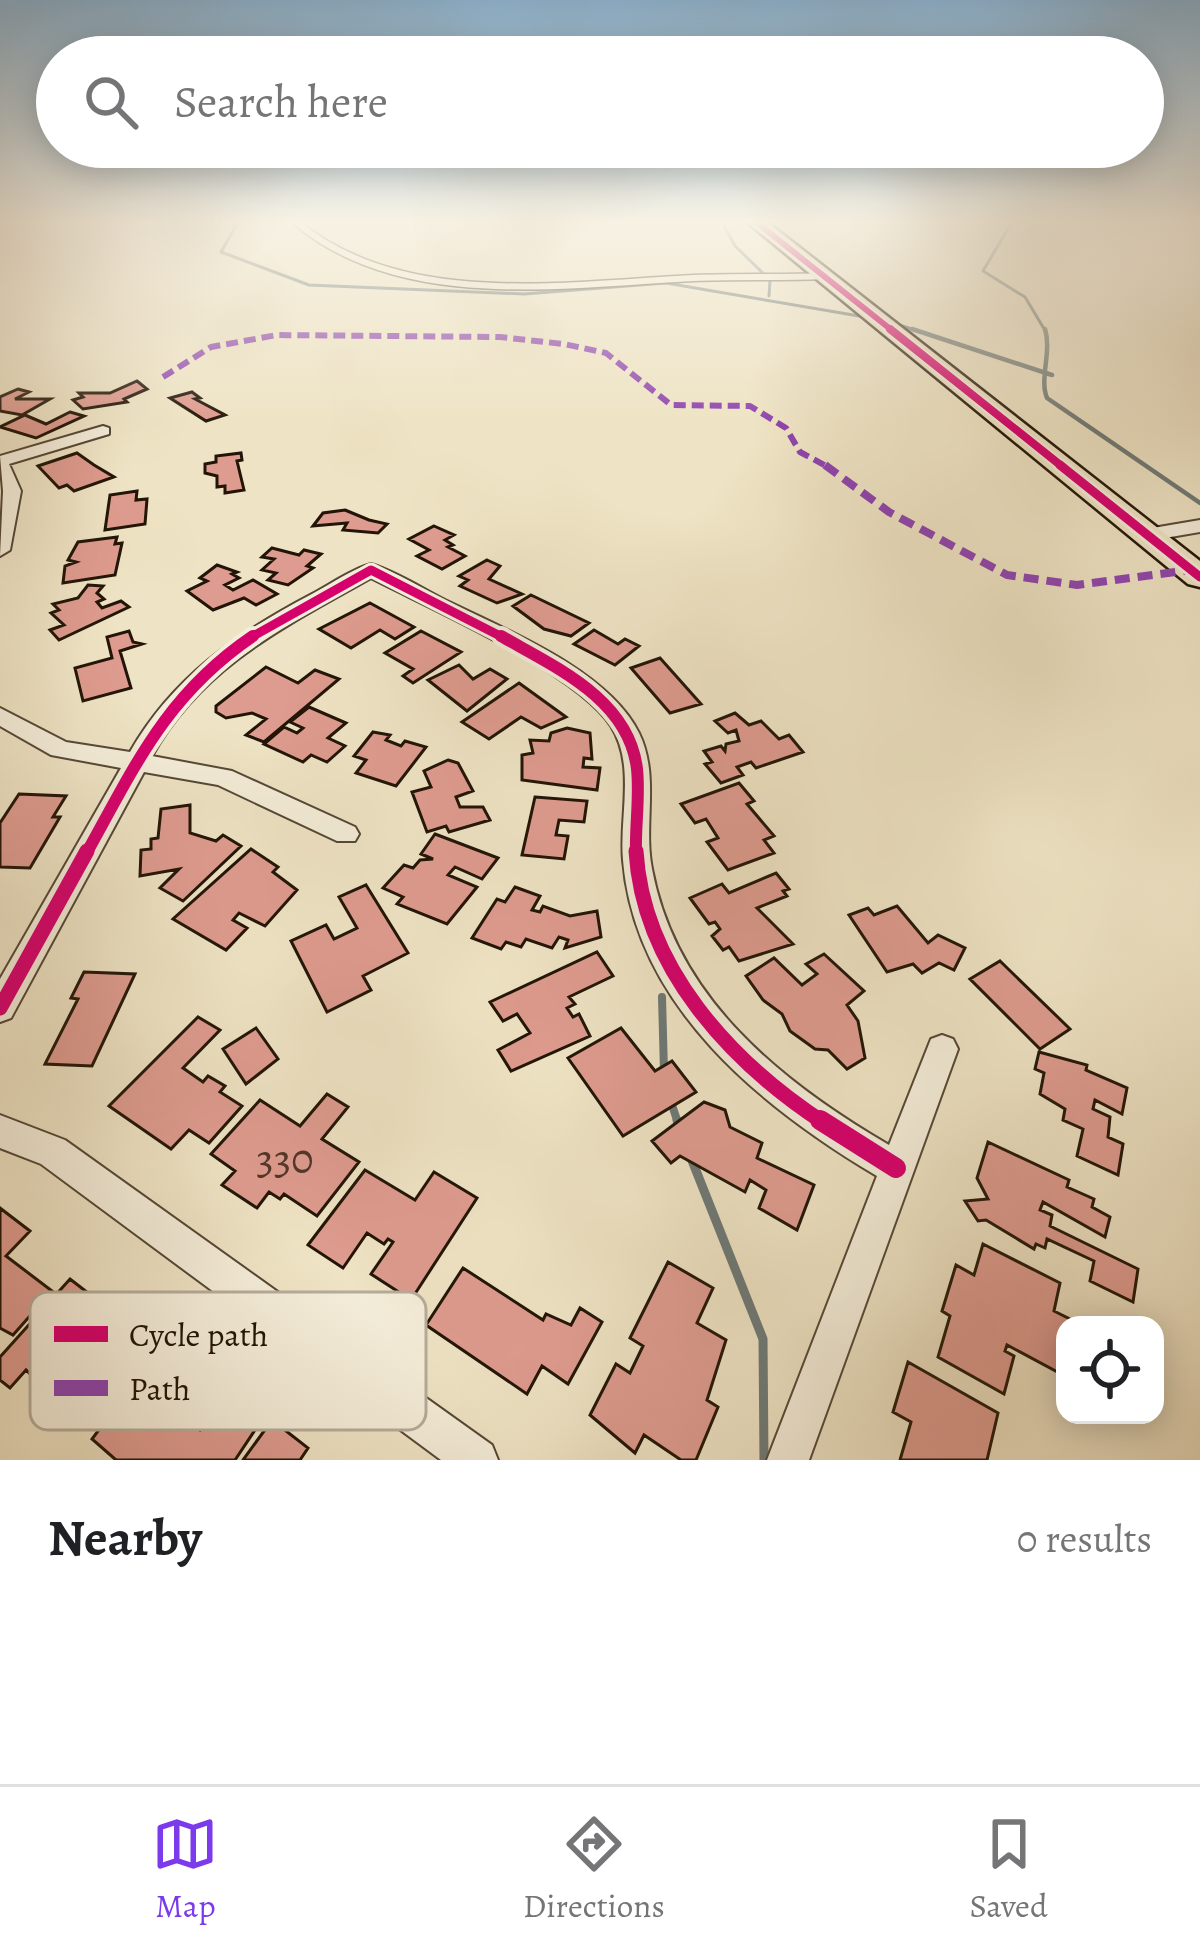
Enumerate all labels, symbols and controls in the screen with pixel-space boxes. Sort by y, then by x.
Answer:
search box [36,36,1164,168]
icon: search [78,69,144,135]
text: Search here [174,71,388,133]
house number: 330 [256,1130,314,1187]
legend [30,1292,426,1430]
text: Cycle path [129,1312,268,1357]
map controls [1056,1316,1164,1424]
button: locate [1056,1316,1164,1424]
text: Path [129,1366,190,1411]
text: Nearby [48,1503,202,1573]
text: 0 results [1017,1512,1152,1565]
tab: Map [152,1811,218,1928]
tab: Directions [523,1811,665,1928]
tab: Saved [969,1811,1048,1928]

